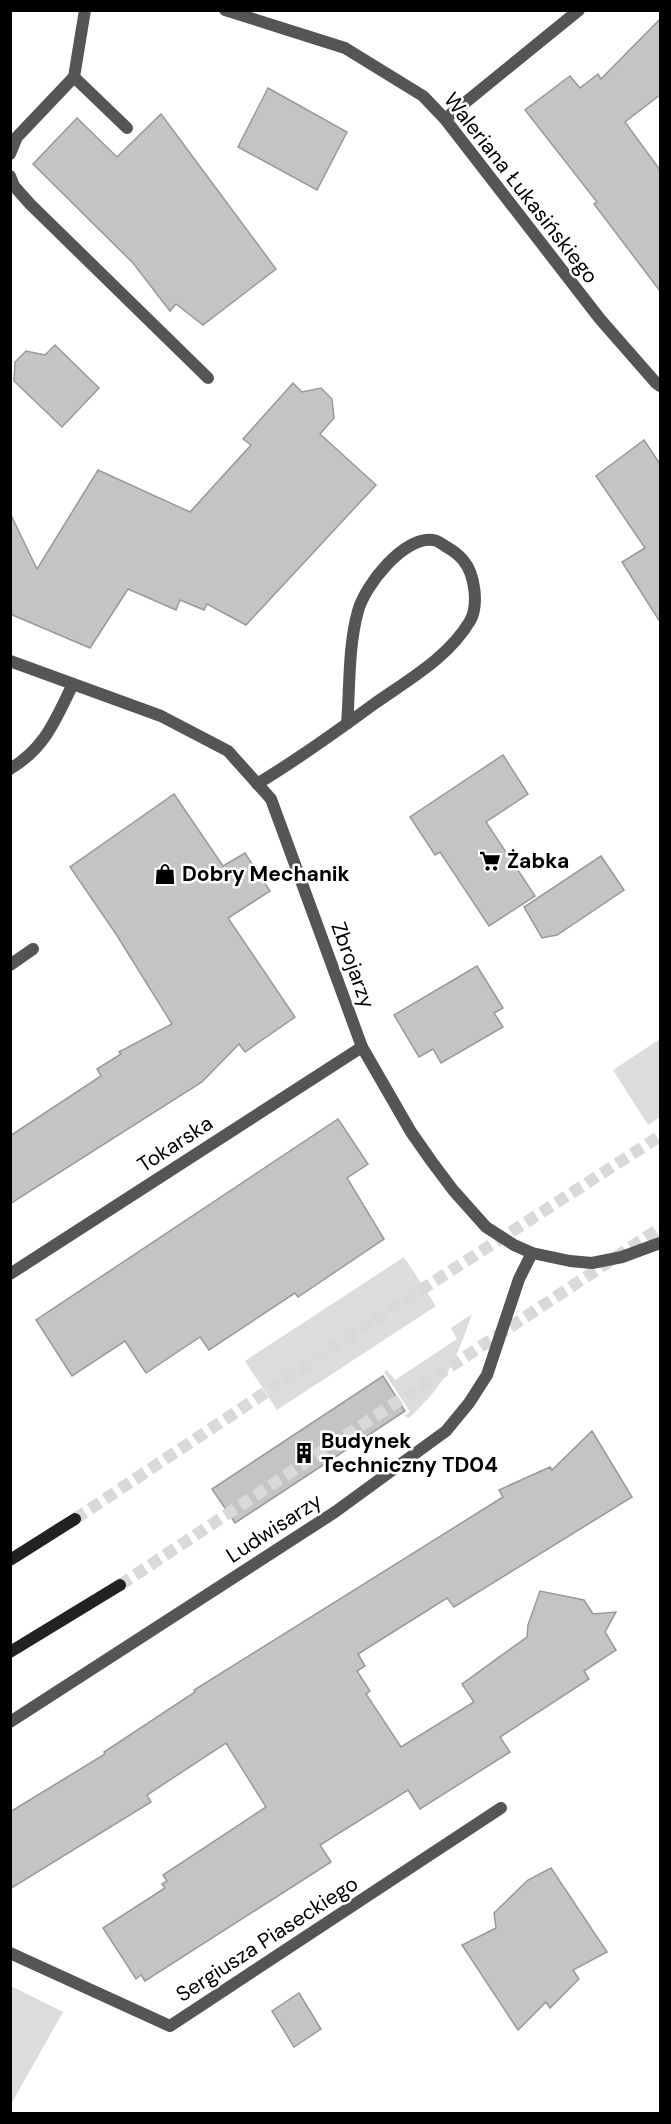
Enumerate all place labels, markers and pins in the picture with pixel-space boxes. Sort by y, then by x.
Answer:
place label: Żabka [507,847,569,875]
supermarket icon: Żabka [478,849,502,873]
place label: Dobry Mechanik [182,860,350,888]
shop icon: Dobry Mechanik [153,862,177,886]
place label: Budynek Techniczny TD04 [321,1427,498,1479]
building icon: Budynek Techniczny TD04 [292,1441,316,1465]

